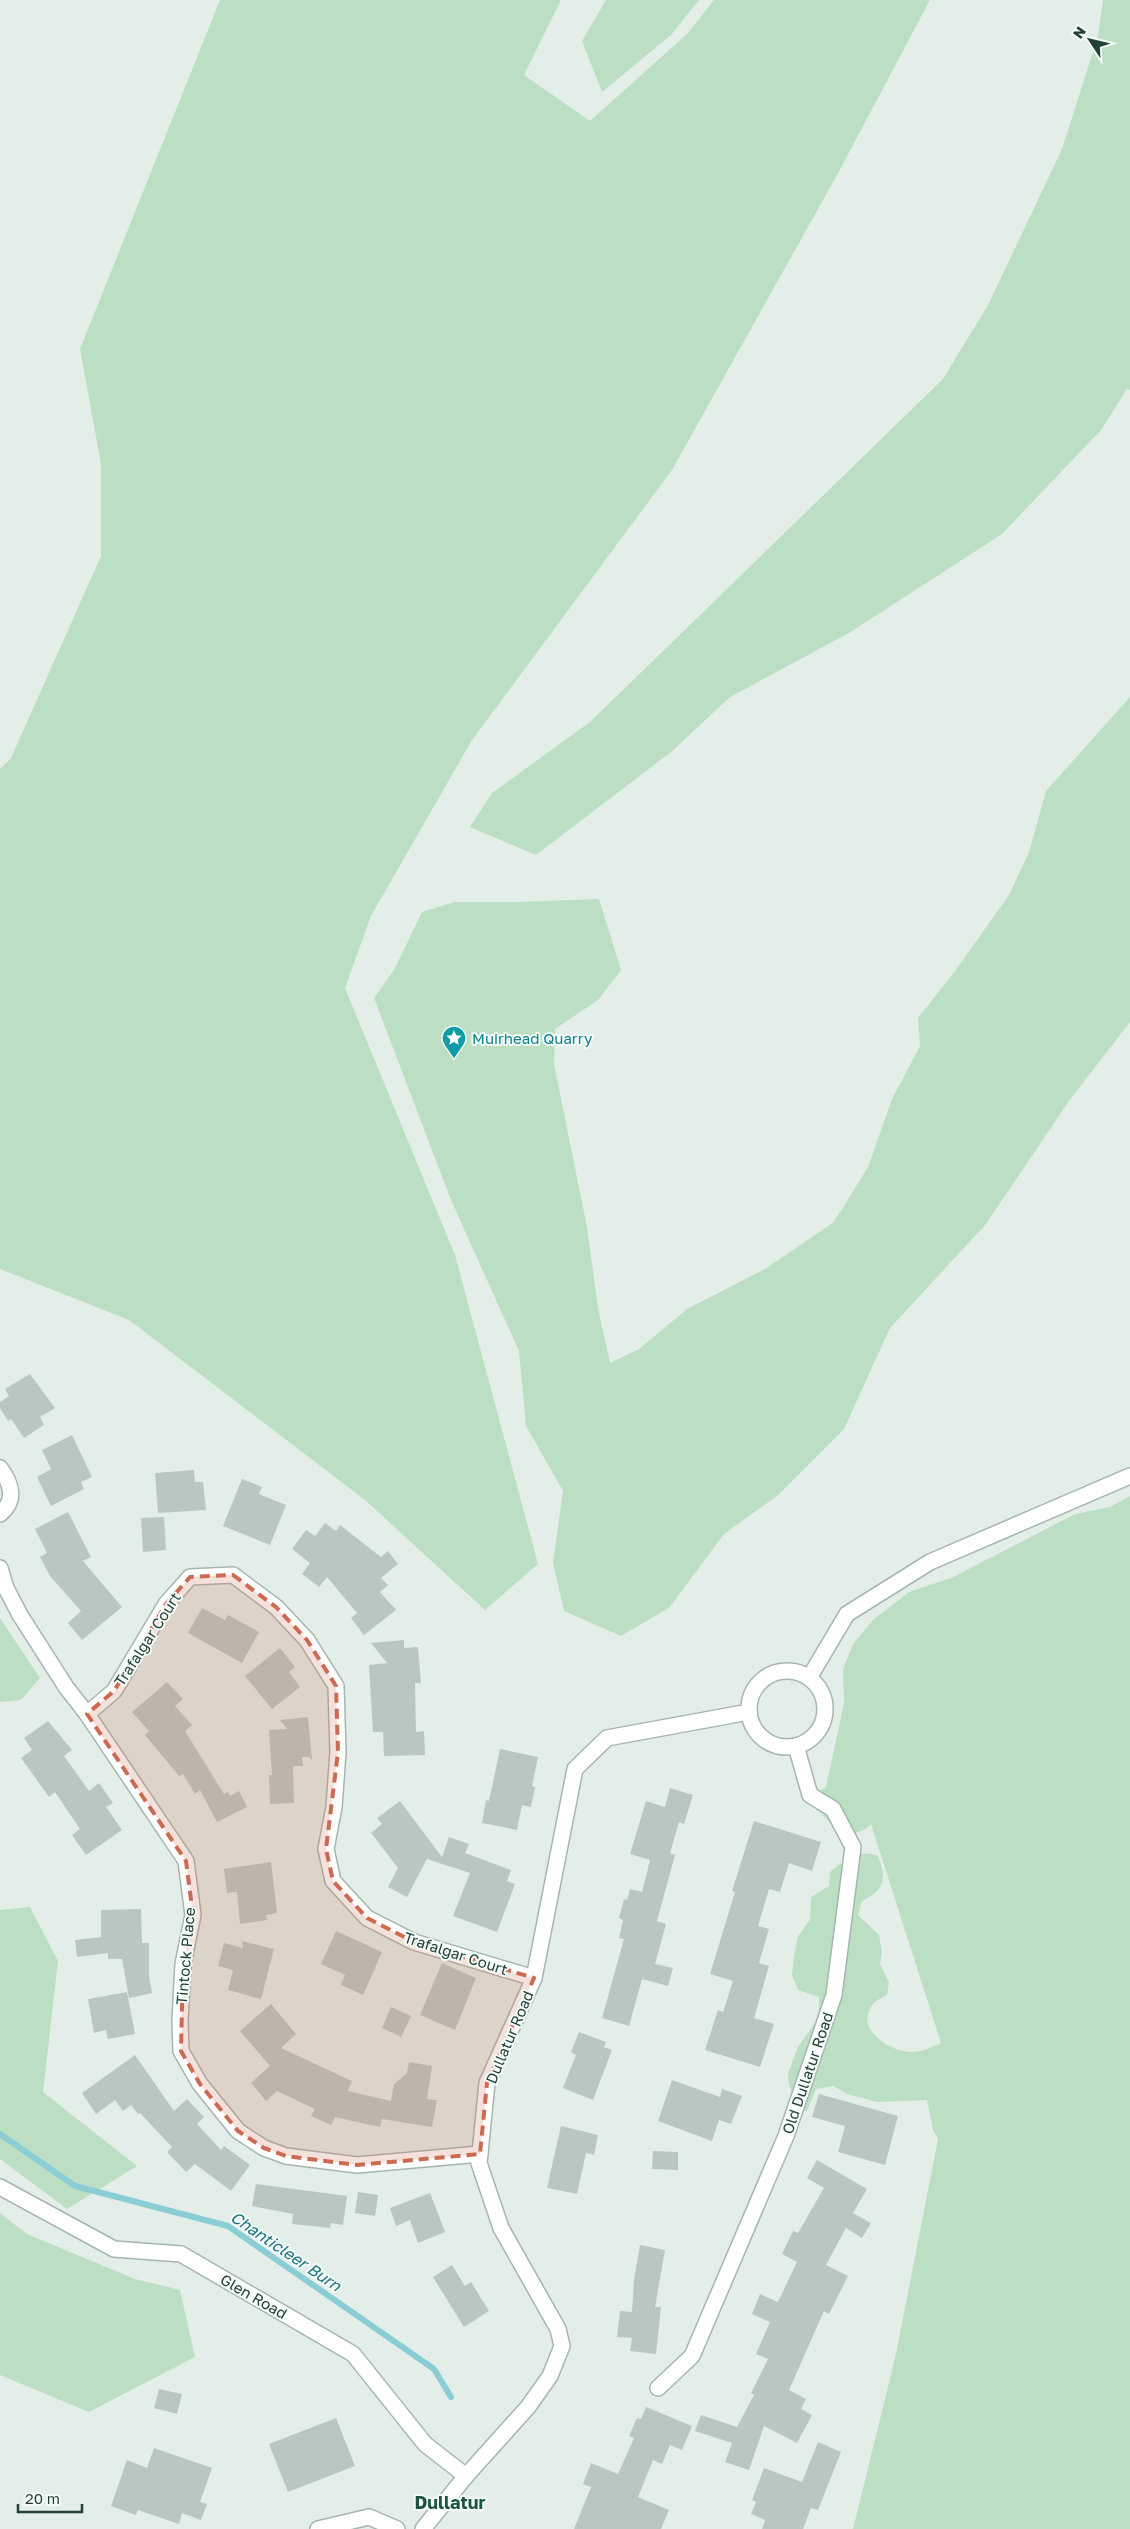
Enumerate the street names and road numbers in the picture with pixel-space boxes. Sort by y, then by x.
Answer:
street label: Trafalgar Court [110,1589,184,1689]
street label: Tintock Place [172,1906,198,2005]
street label: Trafalgar Court [402,1928,510,1978]
street label: Dullatur Road [481,1988,537,2086]
street label: Old Dullatur Road [778,2010,836,2136]
street label: Glen Road [218,2270,290,2322]

